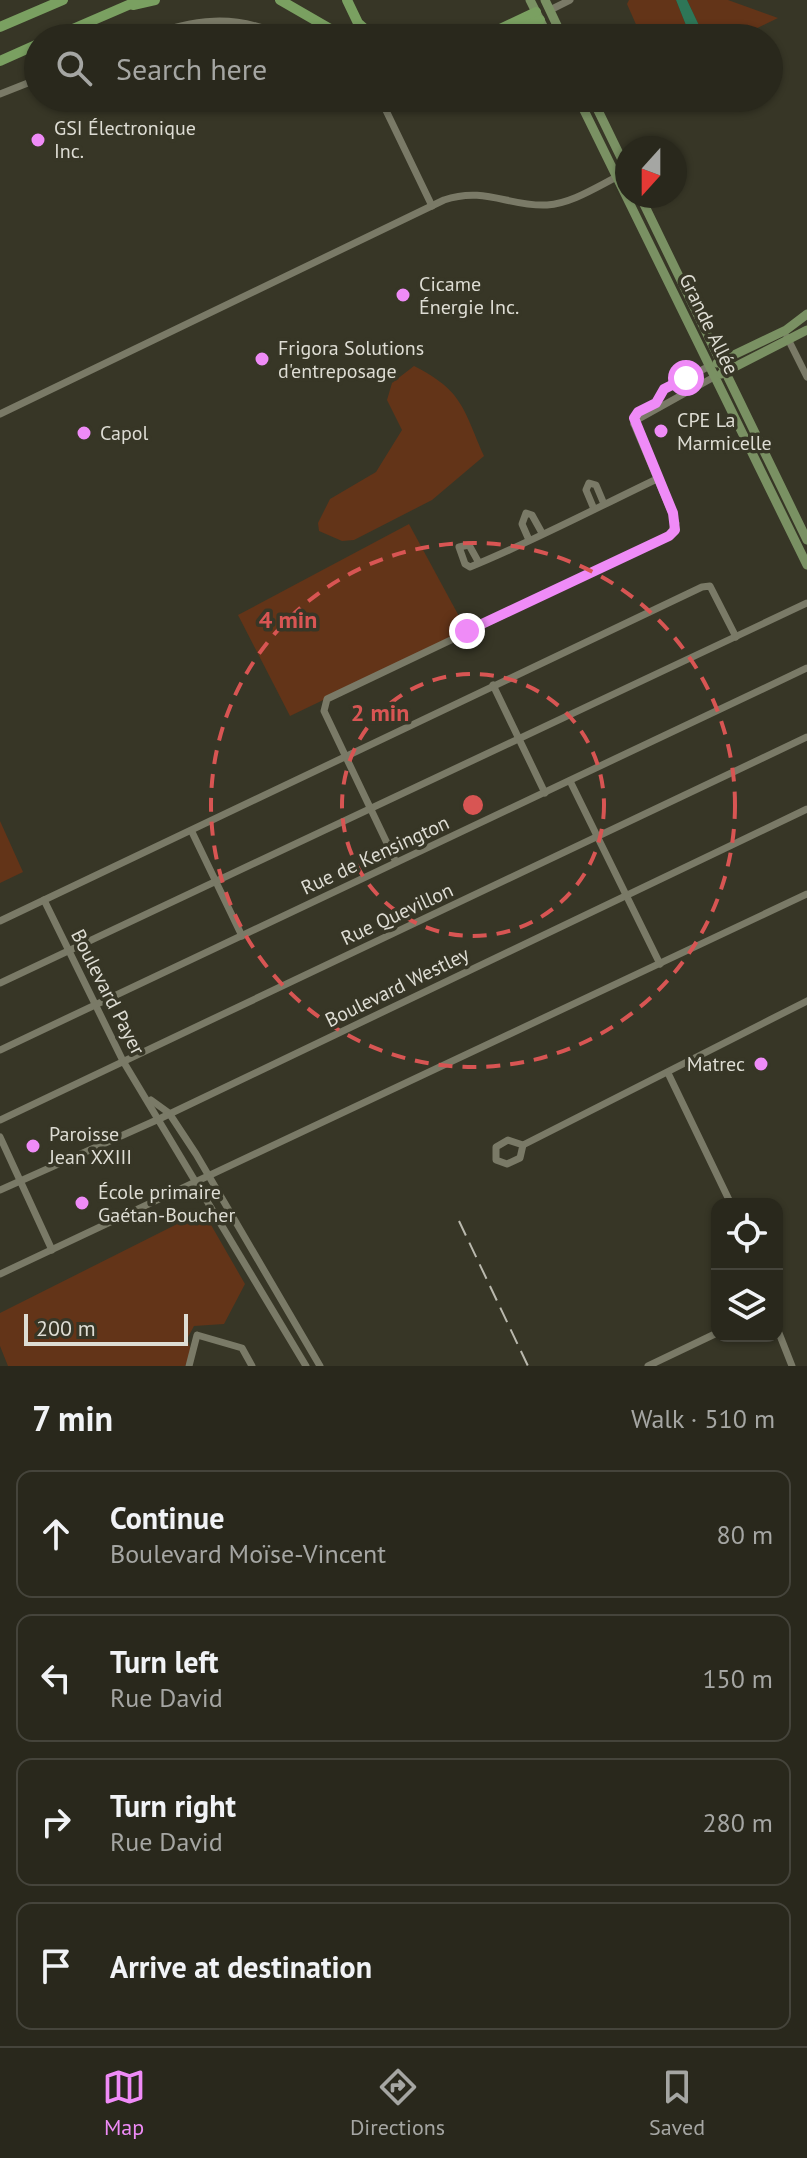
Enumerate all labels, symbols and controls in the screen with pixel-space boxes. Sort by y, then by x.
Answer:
search box [24,24,783,112]
icon: search [52,46,96,90]
text: Search here [116,49,267,88]
place label: GSI Électronique Inc. [54,115,196,164]
marker: GSI Électronique Inc. [29,131,47,149]
north arrow [615,136,687,208]
street label: Grande Allée [673,269,745,379]
place label: Cicame Énergie Inc. [419,271,519,320]
marker: Cicame Énergie Inc. [394,286,412,304]
place label: Frigora Solutions d'entreposage [278,335,424,384]
marker: Frigora Solutions d'entreposage [253,350,271,368]
route start [668,360,704,396]
place label: CPE La Marmicelle [677,407,772,456]
place label: Capol [100,420,149,446]
marker: CPE La Marmicelle [652,422,670,440]
marker: Capol [75,424,93,442]
text: 4 min [259,604,317,635]
route end [449,613,485,649]
text: 2 min [351,697,409,728]
centre of rings [459,791,487,819]
street label: Rue de Kensington [297,809,453,901]
street label: Rue Quevillon [337,877,457,951]
street label: Boulevard Payer [65,925,151,1059]
street label: Boulevard Westley [321,941,474,1033]
place label: Matrec [687,1051,745,1077]
marker: Matrec [752,1055,770,1073]
place label: Paroisse Jean XXIII [48,1121,132,1170]
marker: Paroisse Jean XXIII [24,1137,42,1155]
place label: École primaire Gaétan-Boucher [98,1179,235,1228]
marker: École primaire Gaétan-Boucher [73,1194,91,1212]
map controls [711,1198,783,1342]
button: locate [711,1198,783,1270]
button: layers [711,1270,783,1342]
scale bar [24,1310,188,1346]
text: 200 m [36,1314,96,1342]
text: 7 min [32,1396,113,1440]
text: Walk · 510 m [631,1402,775,1435]
text: Continue [110,1498,224,1537]
icon: ahead [34,1512,78,1556]
text: 80 m [717,1518,773,1551]
text: Boulevard Moïse-Vincent [110,1537,386,1570]
text: Turn left [110,1642,218,1681]
icon: left [34,1656,78,1700]
text: 150 m [702,1662,773,1695]
text: Rue David [110,1681,223,1714]
text: Turn right [110,1786,236,1825]
icon: right [34,1800,78,1844]
text: 280 m [702,1806,773,1839]
text: Rue David [110,1825,223,1858]
icon: arrive [34,1944,78,1988]
text: Arrive at destination [110,1947,372,1986]
tab: Map [102,2065,146,2141]
tab: Directions [350,2065,445,2141]
tab: Saved [649,2065,705,2141]

